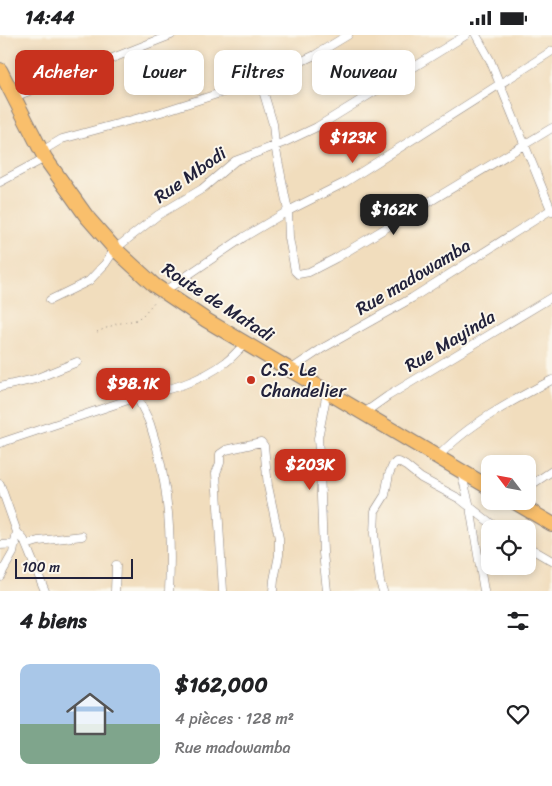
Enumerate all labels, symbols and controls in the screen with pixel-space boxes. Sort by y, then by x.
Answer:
text: 14:44 [25,1,75,34]
chip: Acheter [15,50,114,95]
chip: Louer [124,50,204,95]
chip: Filtres [214,50,302,95]
chip: Nouveau [312,50,415,95]
pin: $123K [318,121,388,164]
text: $123K [330,123,376,152]
street label: Rue Mbodi [147,137,234,212]
pin: $162K [359,193,429,236]
text: $162K [371,195,417,224]
street label: Rue madowamba [349,230,477,324]
street label: Route de Matadi [155,253,282,351]
street label: Rue Mayinda [398,301,503,381]
place label: C.S. Le Chandelier [261,354,347,407]
pin: $98.1K [92,367,174,410]
text: $98.1K [107,369,159,398]
marker: C.S. Le Chandelier [245,374,257,386]
pin: $203K [275,449,345,491]
text: $203K [286,450,334,479]
north arrow [481,455,536,510]
map controls [481,455,536,575]
button: locate [481,520,536,575]
text: 100 m [22,555,60,580]
scale bar [15,556,132,579]
text: 4 biens [20,602,87,640]
icon: filters [504,607,532,635]
text: $162,000 [175,666,268,704]
icon: home [60,684,120,744]
icon: heart [504,700,532,728]
text: 4 pièces · 128 m² [175,704,294,733]
text: Rue madowamba [175,733,291,762]

